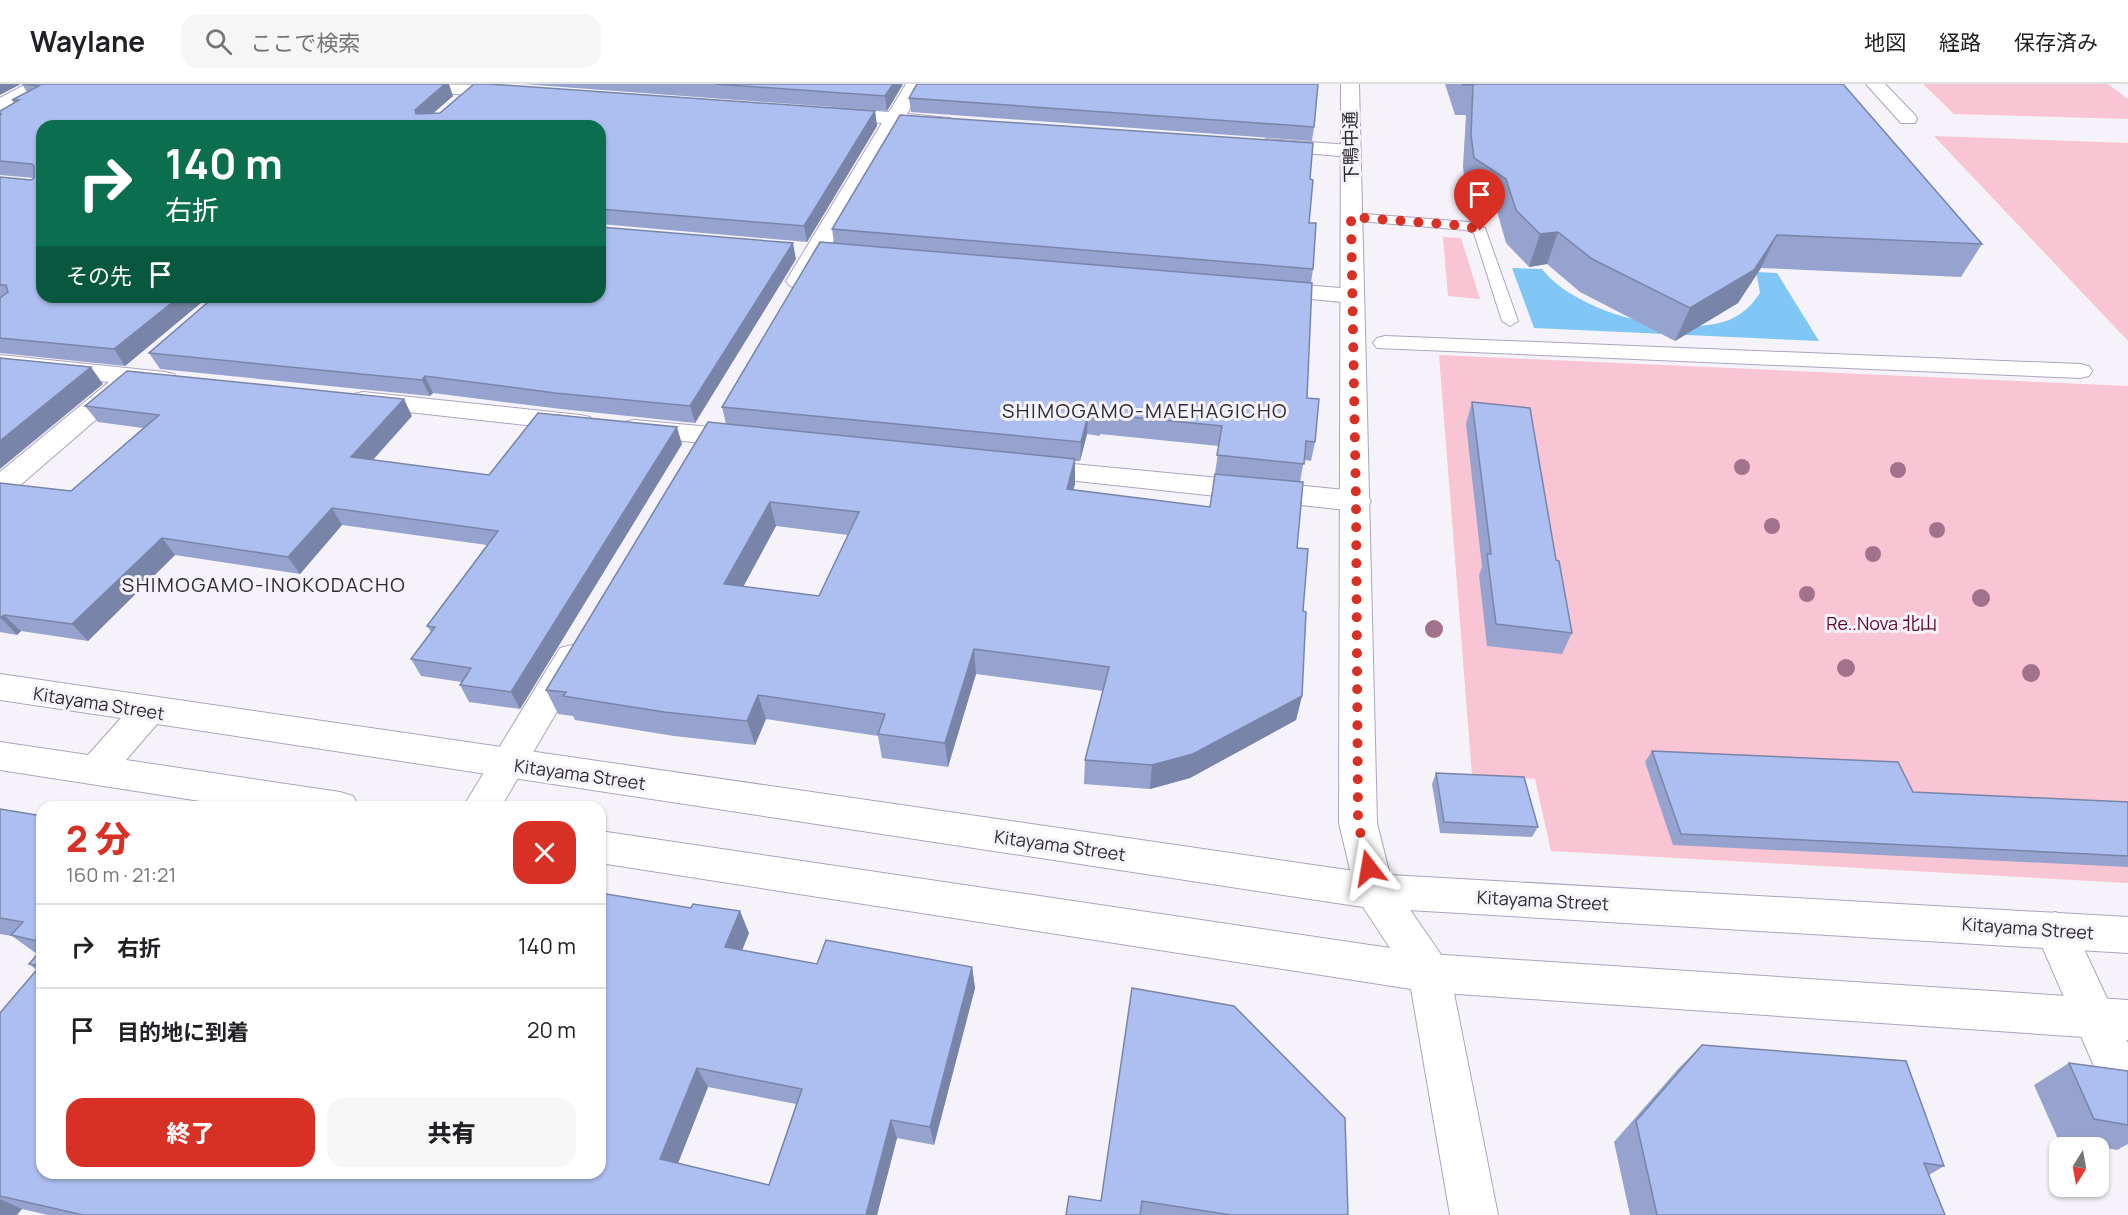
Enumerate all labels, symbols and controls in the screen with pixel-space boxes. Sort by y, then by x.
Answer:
search box [181,14,601,68]
text: Waylane [30,22,145,60]
icon: search [202,25,235,58]
text: ここで検索 [250,28,360,58]
text: 地図 [1864,28,1906,56]
text: 経路 [1939,28,1981,56]
text: 保存済み [2014,28,2098,56]
street label: 下鴨中通 [1337,111,1363,183]
text: 140 m [165,134,283,192]
icon: right [66,144,144,222]
pin [1454,169,1505,231]
icon: arrive [1463,178,1496,211]
text: 右折 [165,191,219,228]
icon: arrive [144,258,177,291]
text: その先 [66,261,132,291]
district label: SHIMOGAMO-MAEHAGICHO [1002,397,1288,424]
district label: SHIMOGAMO-INOKODACHO [122,571,406,598]
park label: Re..Nova 北山 [1826,611,1938,635]
street label: Kitayama Street [32,681,166,725]
street label: Kitayama Street [513,753,647,795]
text: 2 分 [66,814,131,863]
button: close [513,821,576,884]
street label: Kitayama Street [993,824,1127,866]
position arrow [1337,836,1401,900]
text: 160 m · 21:21 [66,861,176,888]
street label: Kitayama Street [1476,885,1610,915]
street label: Kitayama Street [1961,911,2095,945]
icon: right [66,930,99,963]
text: 140 m [518,931,576,961]
text: 右折 [117,933,161,963]
icon: arrive [66,1014,99,1047]
text: 20 m [527,1015,576,1045]
text: 目的地に到着 [117,1017,249,1047]
button: 終了 [66,1098,315,1167]
button: 共有 [327,1098,576,1167]
north arrow [2049,1137,2109,1197]
map controls [2049,1137,2109,1197]

